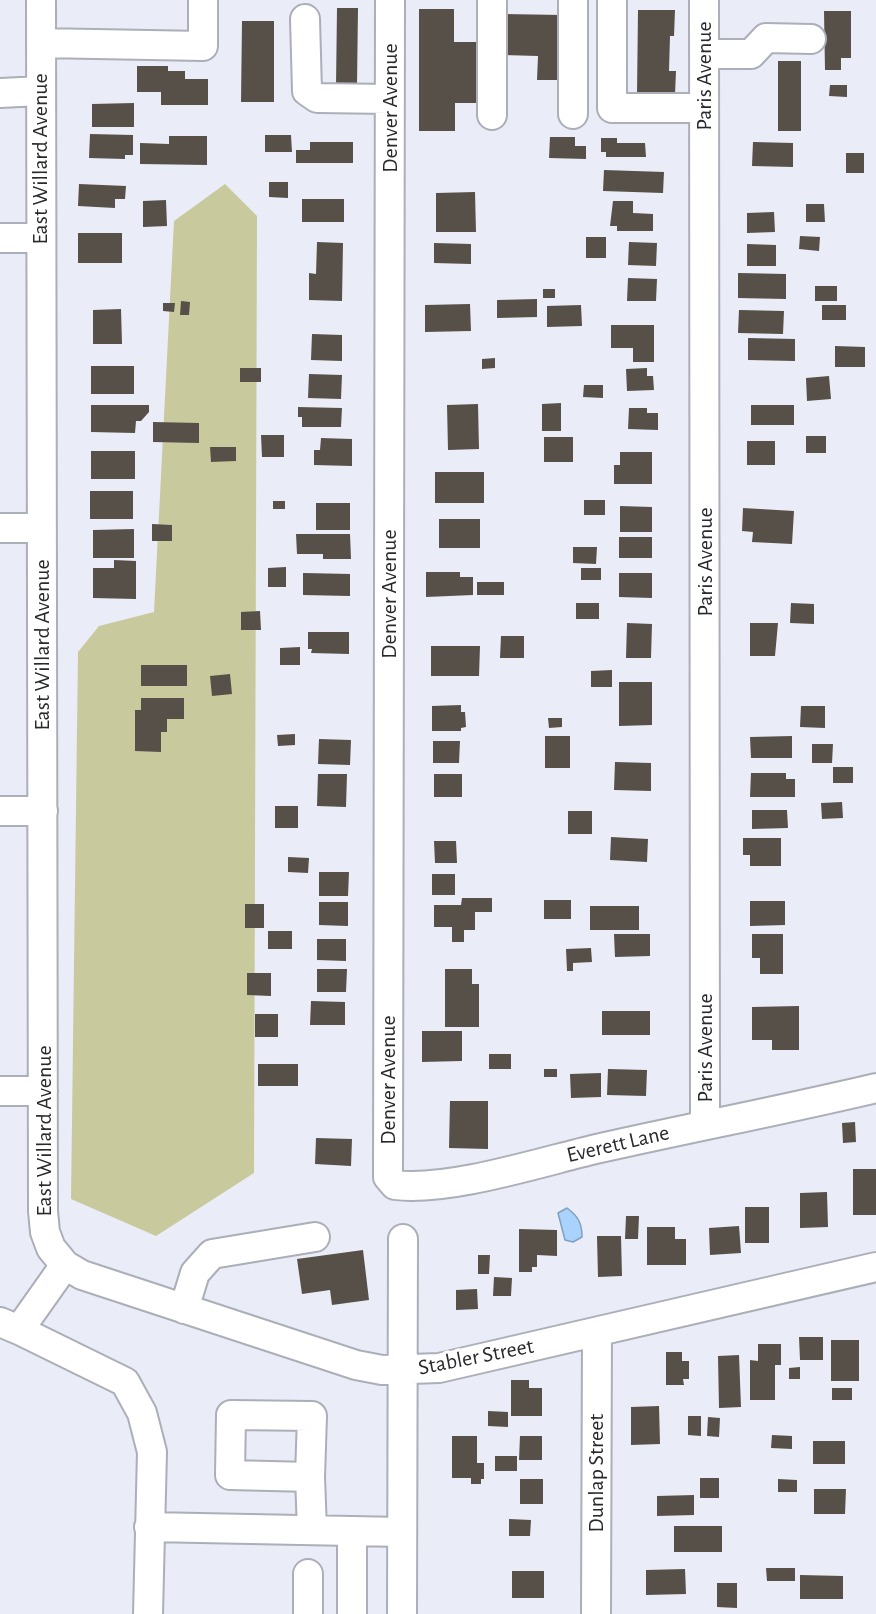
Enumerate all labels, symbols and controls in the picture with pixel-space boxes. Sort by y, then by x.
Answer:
street label: Paris Avenue [691,21,717,131]
street label: Denver Avenue [377,43,403,173]
street label: East Willard Avenue [27,73,53,245]
street label: Paris Avenue [692,507,718,617]
street label: Denver Avenue [376,529,402,659]
street label: East Willard Avenue [29,559,55,731]
street label: Paris Avenue [692,993,718,1103]
street label: Denver Avenue [375,1015,401,1145]
street label: East Willard Avenue [31,1045,57,1217]
street label: Everett Lane [564,1119,672,1169]
street label: Stabler Street [416,1333,536,1381]
street label: Dunlap Street [583,1414,609,1532]

